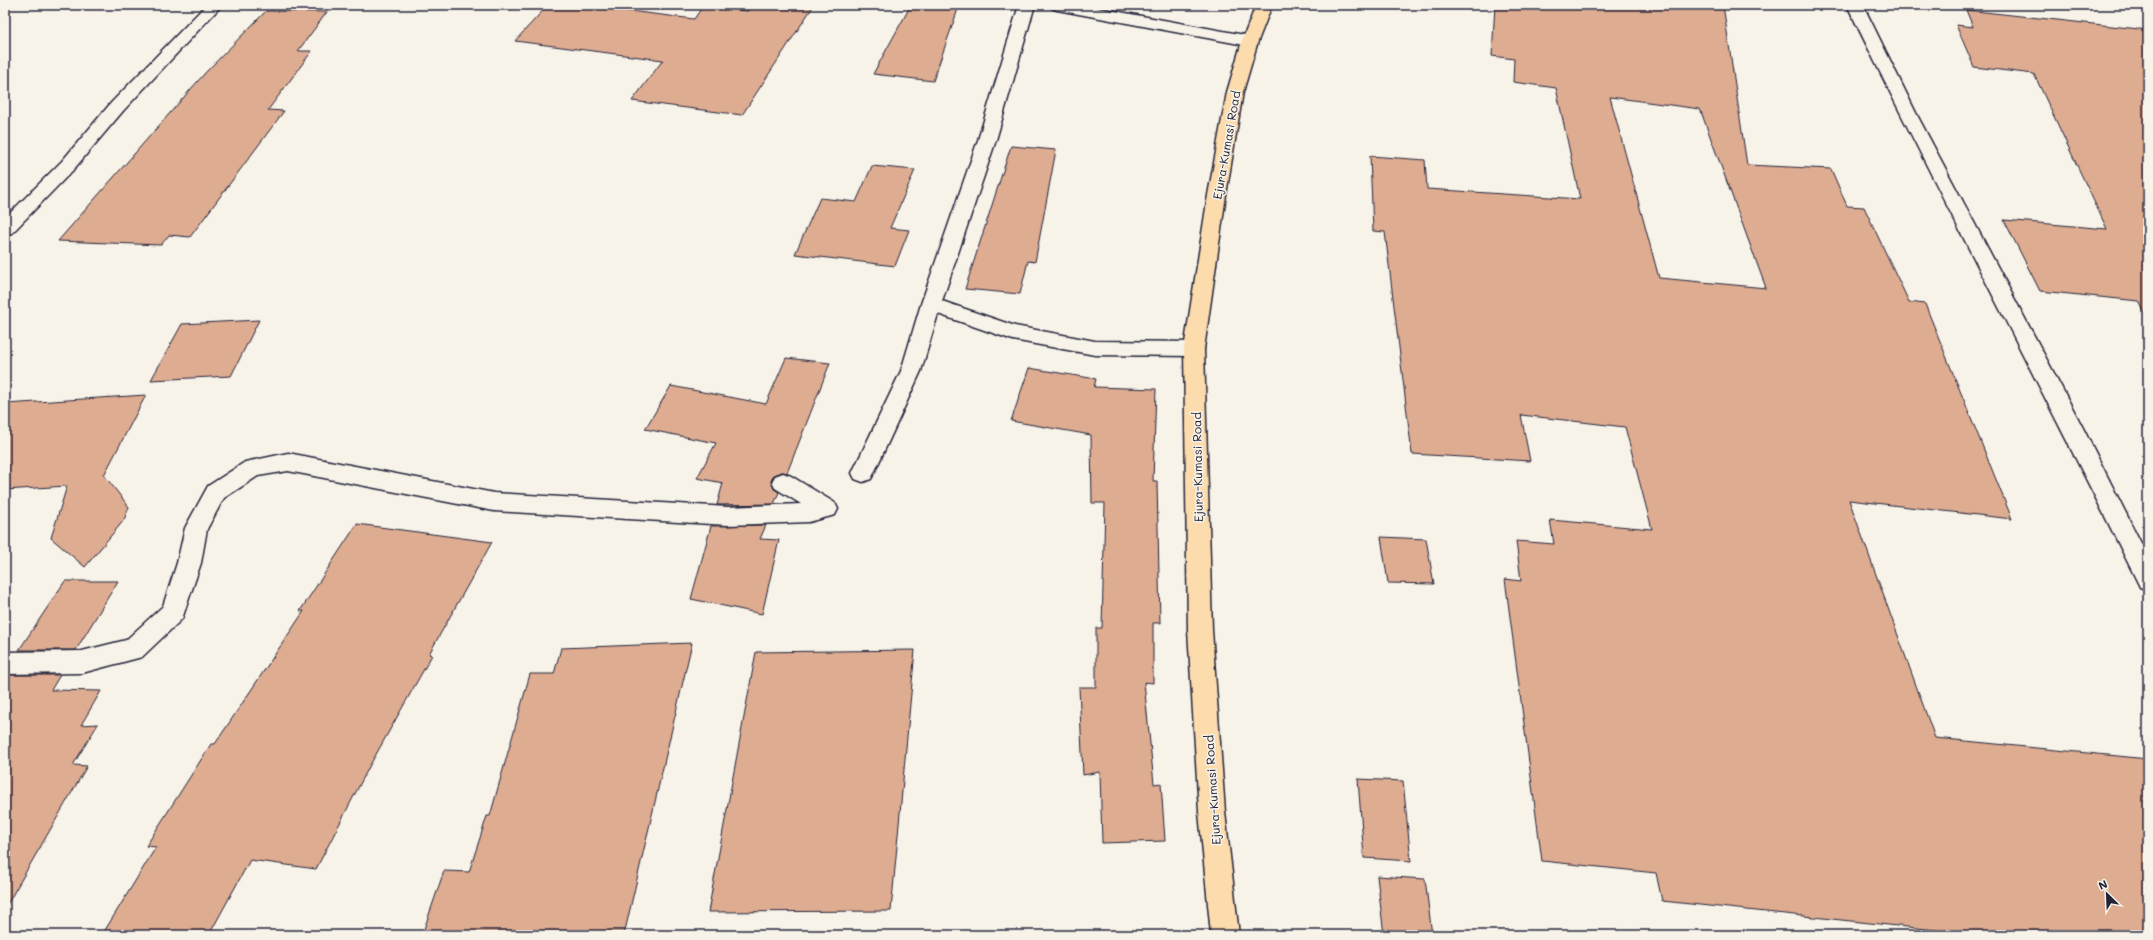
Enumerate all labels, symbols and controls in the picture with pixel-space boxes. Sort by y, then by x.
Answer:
street label: Ejura-Kumasi Road [1209,89,1244,201]
street label: Ejura-Kumasi Road [1188,411,1206,522]
street label: Ejura-Kumasi Road [1200,734,1224,846]
north arrow [2087,874,2127,914]
text: N [2096,876,2110,893]

